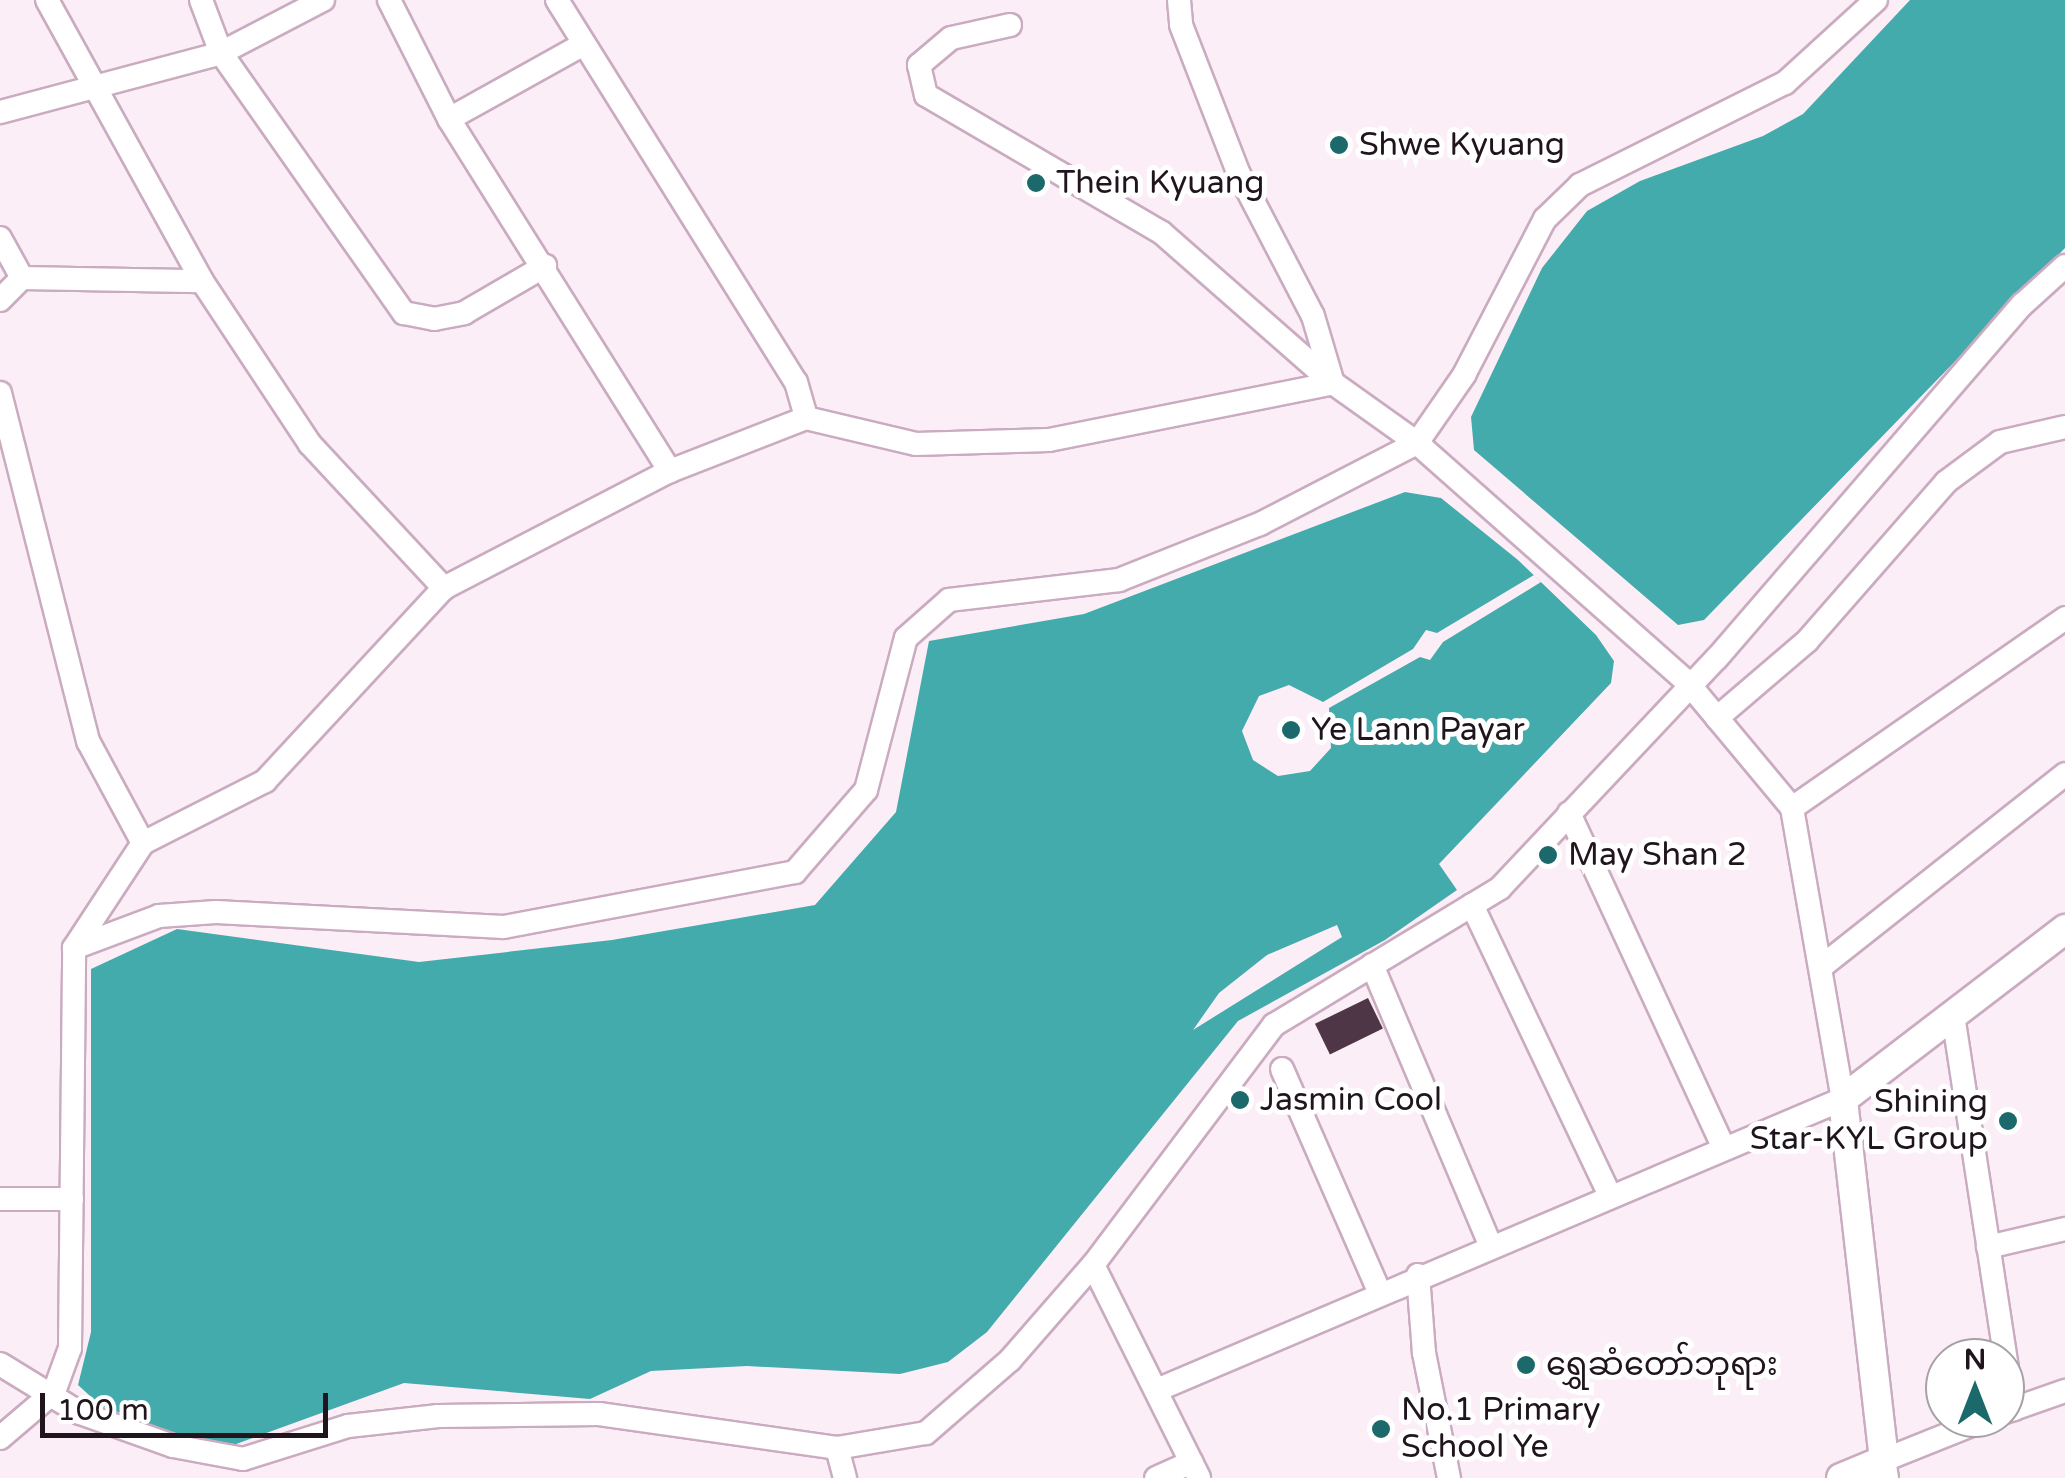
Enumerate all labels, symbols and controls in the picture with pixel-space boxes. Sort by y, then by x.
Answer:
place label: Shwe Kyuang [1359,126,1565,164]
marker: Shwe Kyuang [1328,134,1350,156]
place label: Thein Kyuang [1056,164,1264,202]
marker: Thein Kyuang [1025,172,1047,194]
place label: Ye Lann Payar [1311,711,1525,749]
marker: Ye Lann Payar [1280,719,1302,741]
place label: May Shan 2 [1568,836,1747,874]
marker: May Shan 2 [1537,844,1559,866]
place label: Jasmin Cool [1260,1081,1442,1119]
place label: Shining Star-KYL Group [1750,1084,1988,1159]
marker: Jasmin Cool [1229,1089,1251,1111]
marker: Shining Star-KYL Group [1997,1110,2019,1132]
north arrow [1925,1338,2025,1438]
text: N [1964,1343,1986,1377]
place label: ရွှေဆံတော်ဘုရား [1546,1346,1778,1384]
marker: ရွှေဆံတော်ဘုရား [1515,1354,1537,1376]
scale bar [45,1373,332,1435]
text: 100 m [57,1392,149,1429]
place label: No.1 Primary School Ye [1401,1392,1600,1467]
marker: No.1 Primary School Ye [1370,1418,1392,1440]

